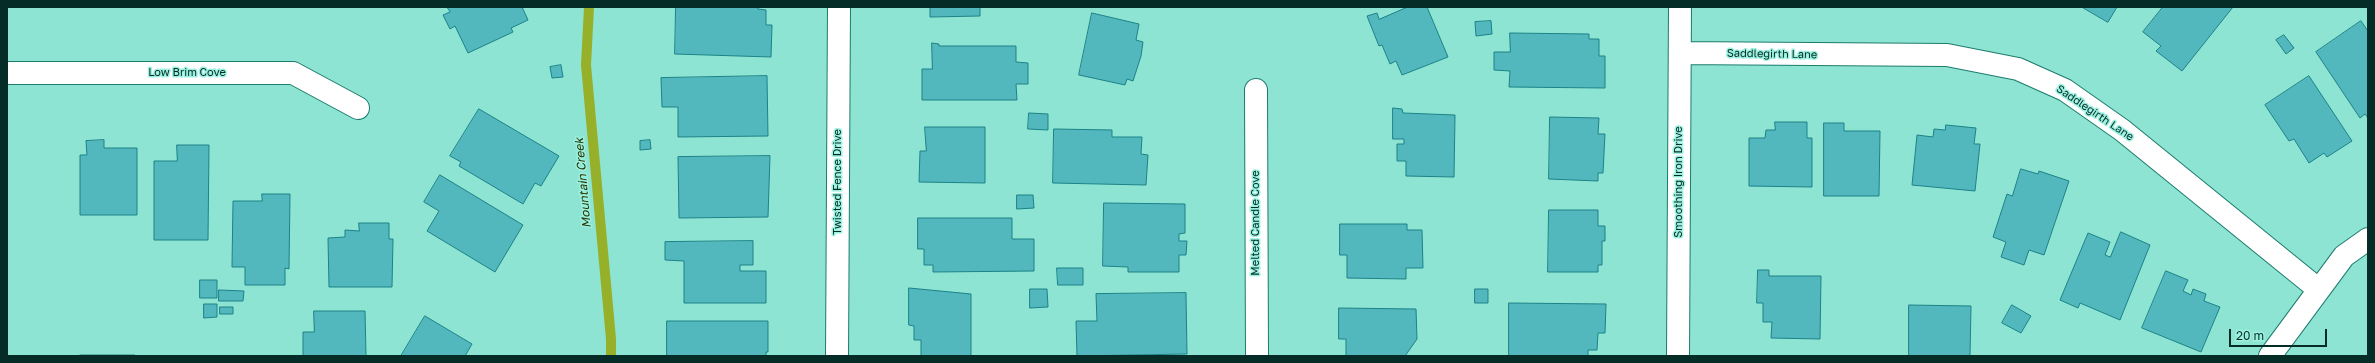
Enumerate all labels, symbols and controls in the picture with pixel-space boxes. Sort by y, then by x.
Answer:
street label: Saddlegirth Lane [1727,47,1817,61]
street label: Low Brim Cove [148,66,226,80]
street label: Saddlegirth Lane [2054,82,2136,144]
street label: Smoothing Iron Drive [1672,126,1686,238]
street label: Twisted Fence Drive [831,129,845,235]
water label: Mountain Creek [572,137,594,229]
street label: Melted Candle Cove [1249,170,1263,276]
scale bar [2231,321,2329,347]
text: 20 m [2236,328,2264,343]

